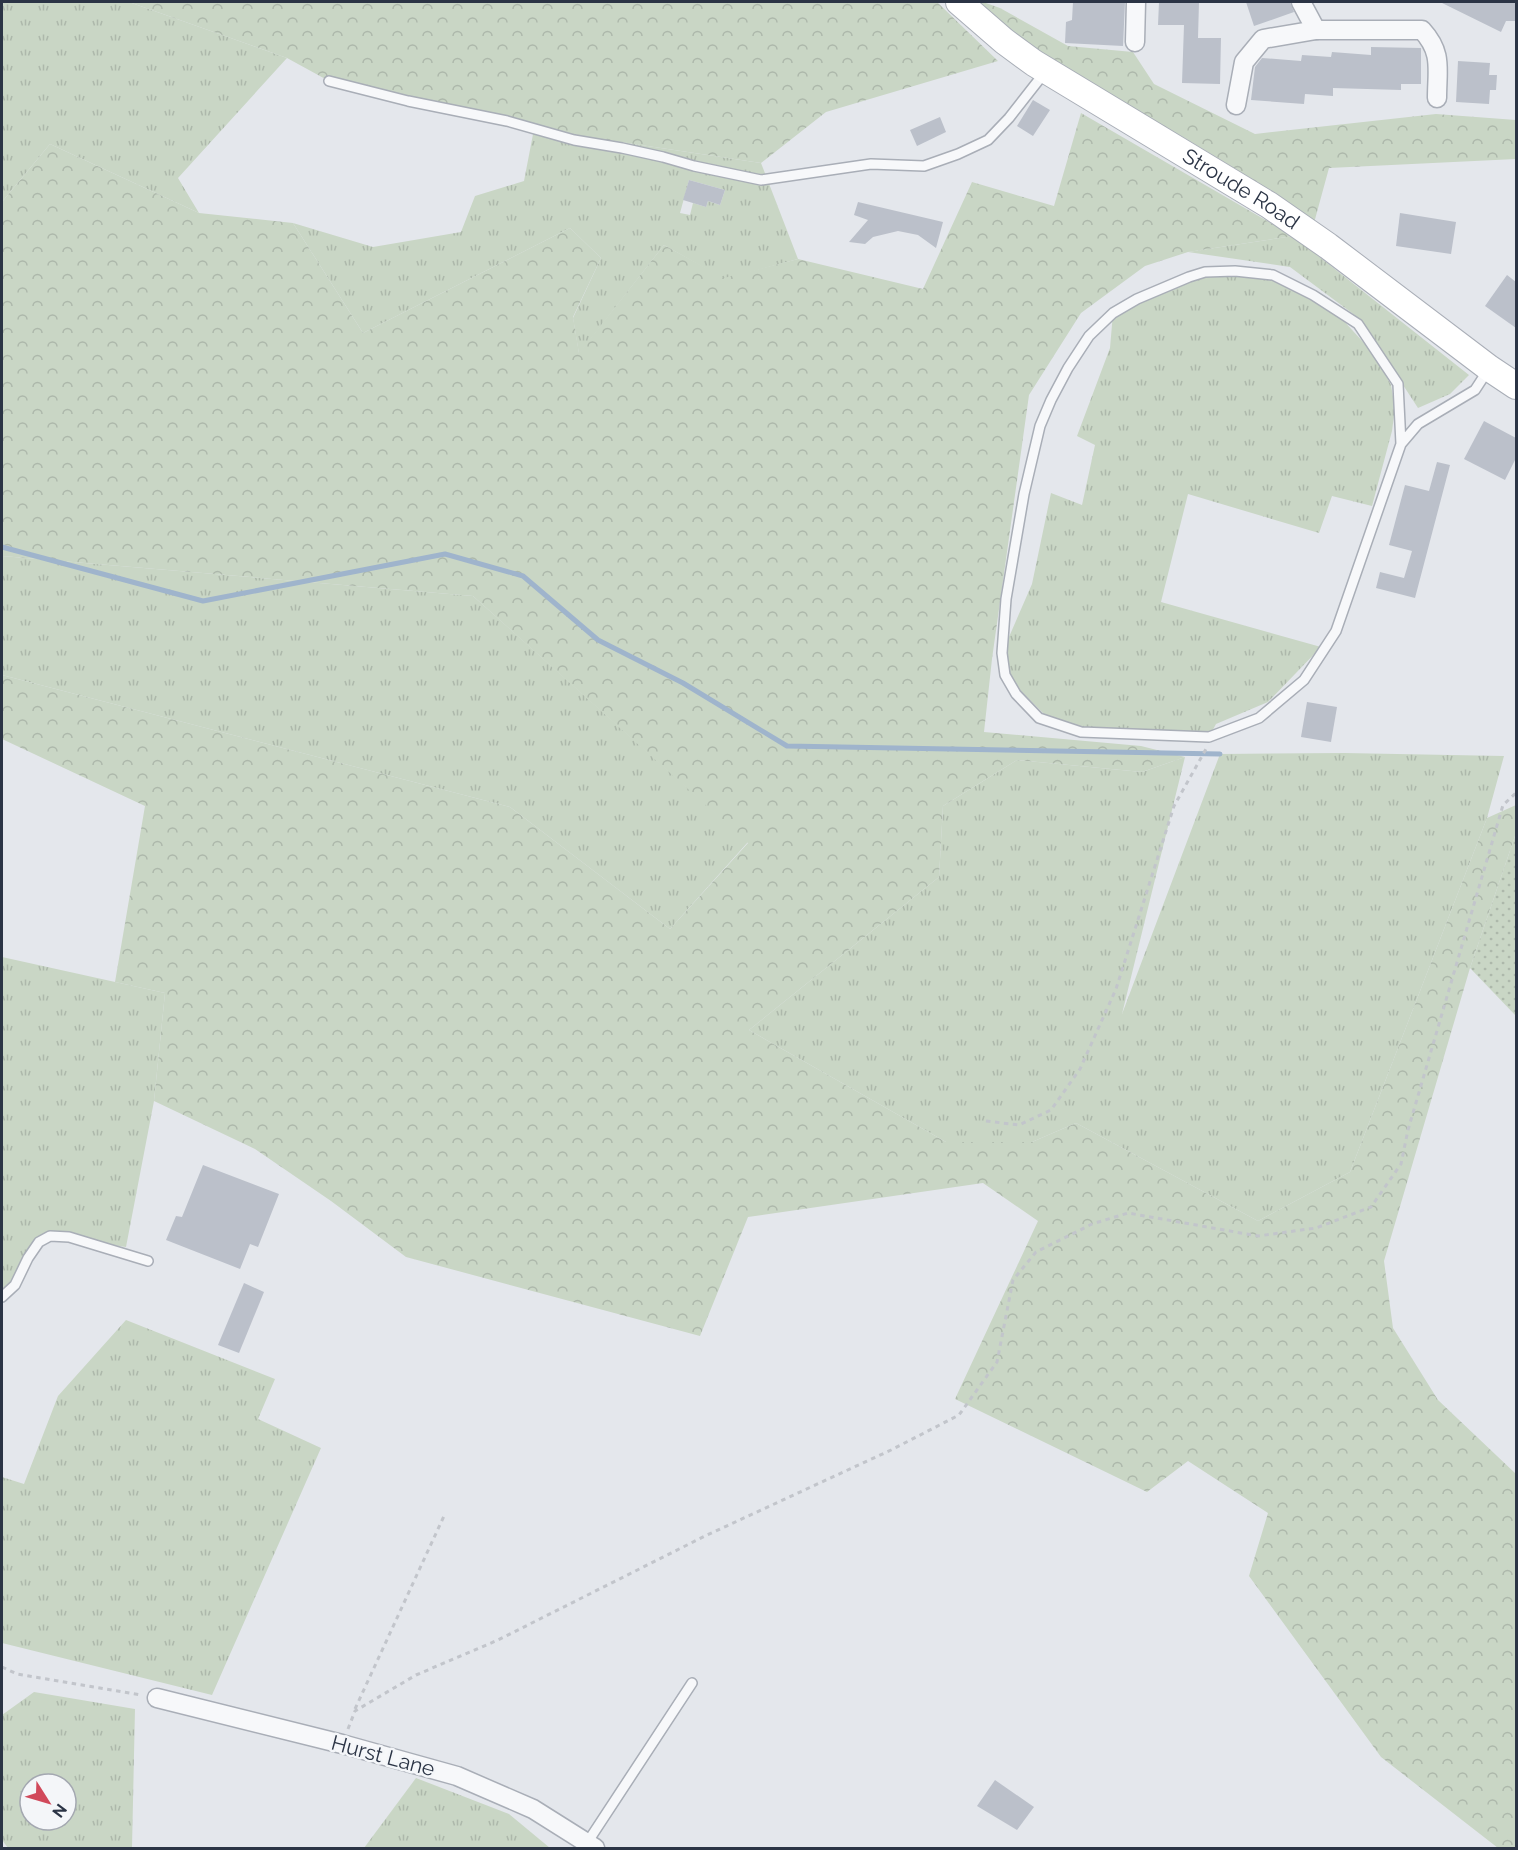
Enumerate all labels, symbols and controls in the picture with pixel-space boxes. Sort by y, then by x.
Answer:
street label: Stroude Road [1178,143,1304,234]
street label: Hurst Lane [329,1730,438,1781]
north arrow [18,1772,78,1832]
text: N [48,1800,71,1821]

